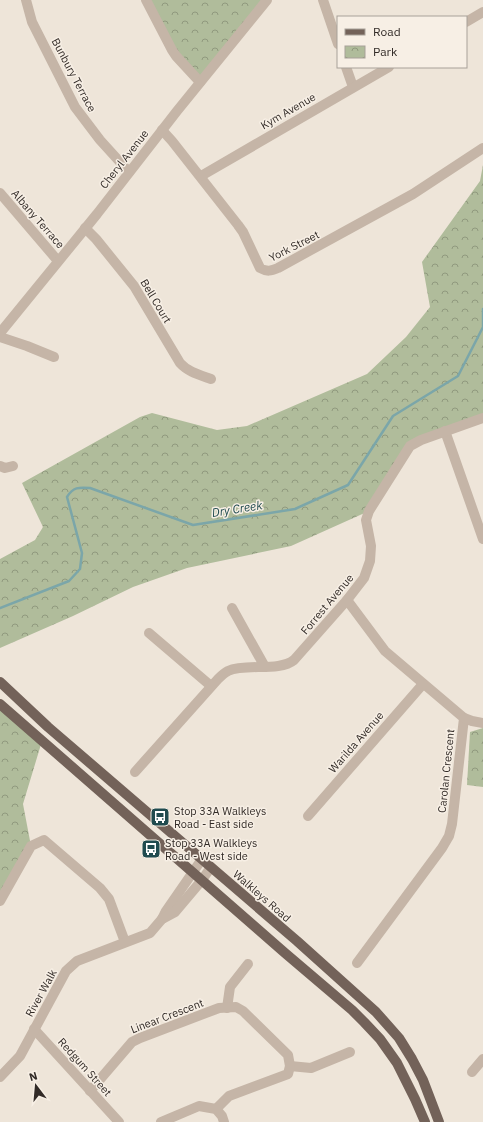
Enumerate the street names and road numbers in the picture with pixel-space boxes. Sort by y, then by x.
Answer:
street label: Bunbury Terrace [49,36,99,114]
street label: Kym Avenue [258,90,318,132]
street label: Cheryl Avenue [97,127,151,191]
street label: Albany Terrace [9,187,67,251]
street label: York Street [266,227,322,265]
street label: Bell Court [137,276,175,326]
street label: Forrest Avenue [298,571,356,637]
street label: Warilda Avenue [325,708,387,776]
street label: Carolan Crescent [435,728,457,814]
street label: Walkleys Road [230,867,294,925]
street label: River Walk [22,967,60,1019]
street label: Linear Crescent [129,996,206,1036]
street label: Redgum Street [55,1035,115,1099]

